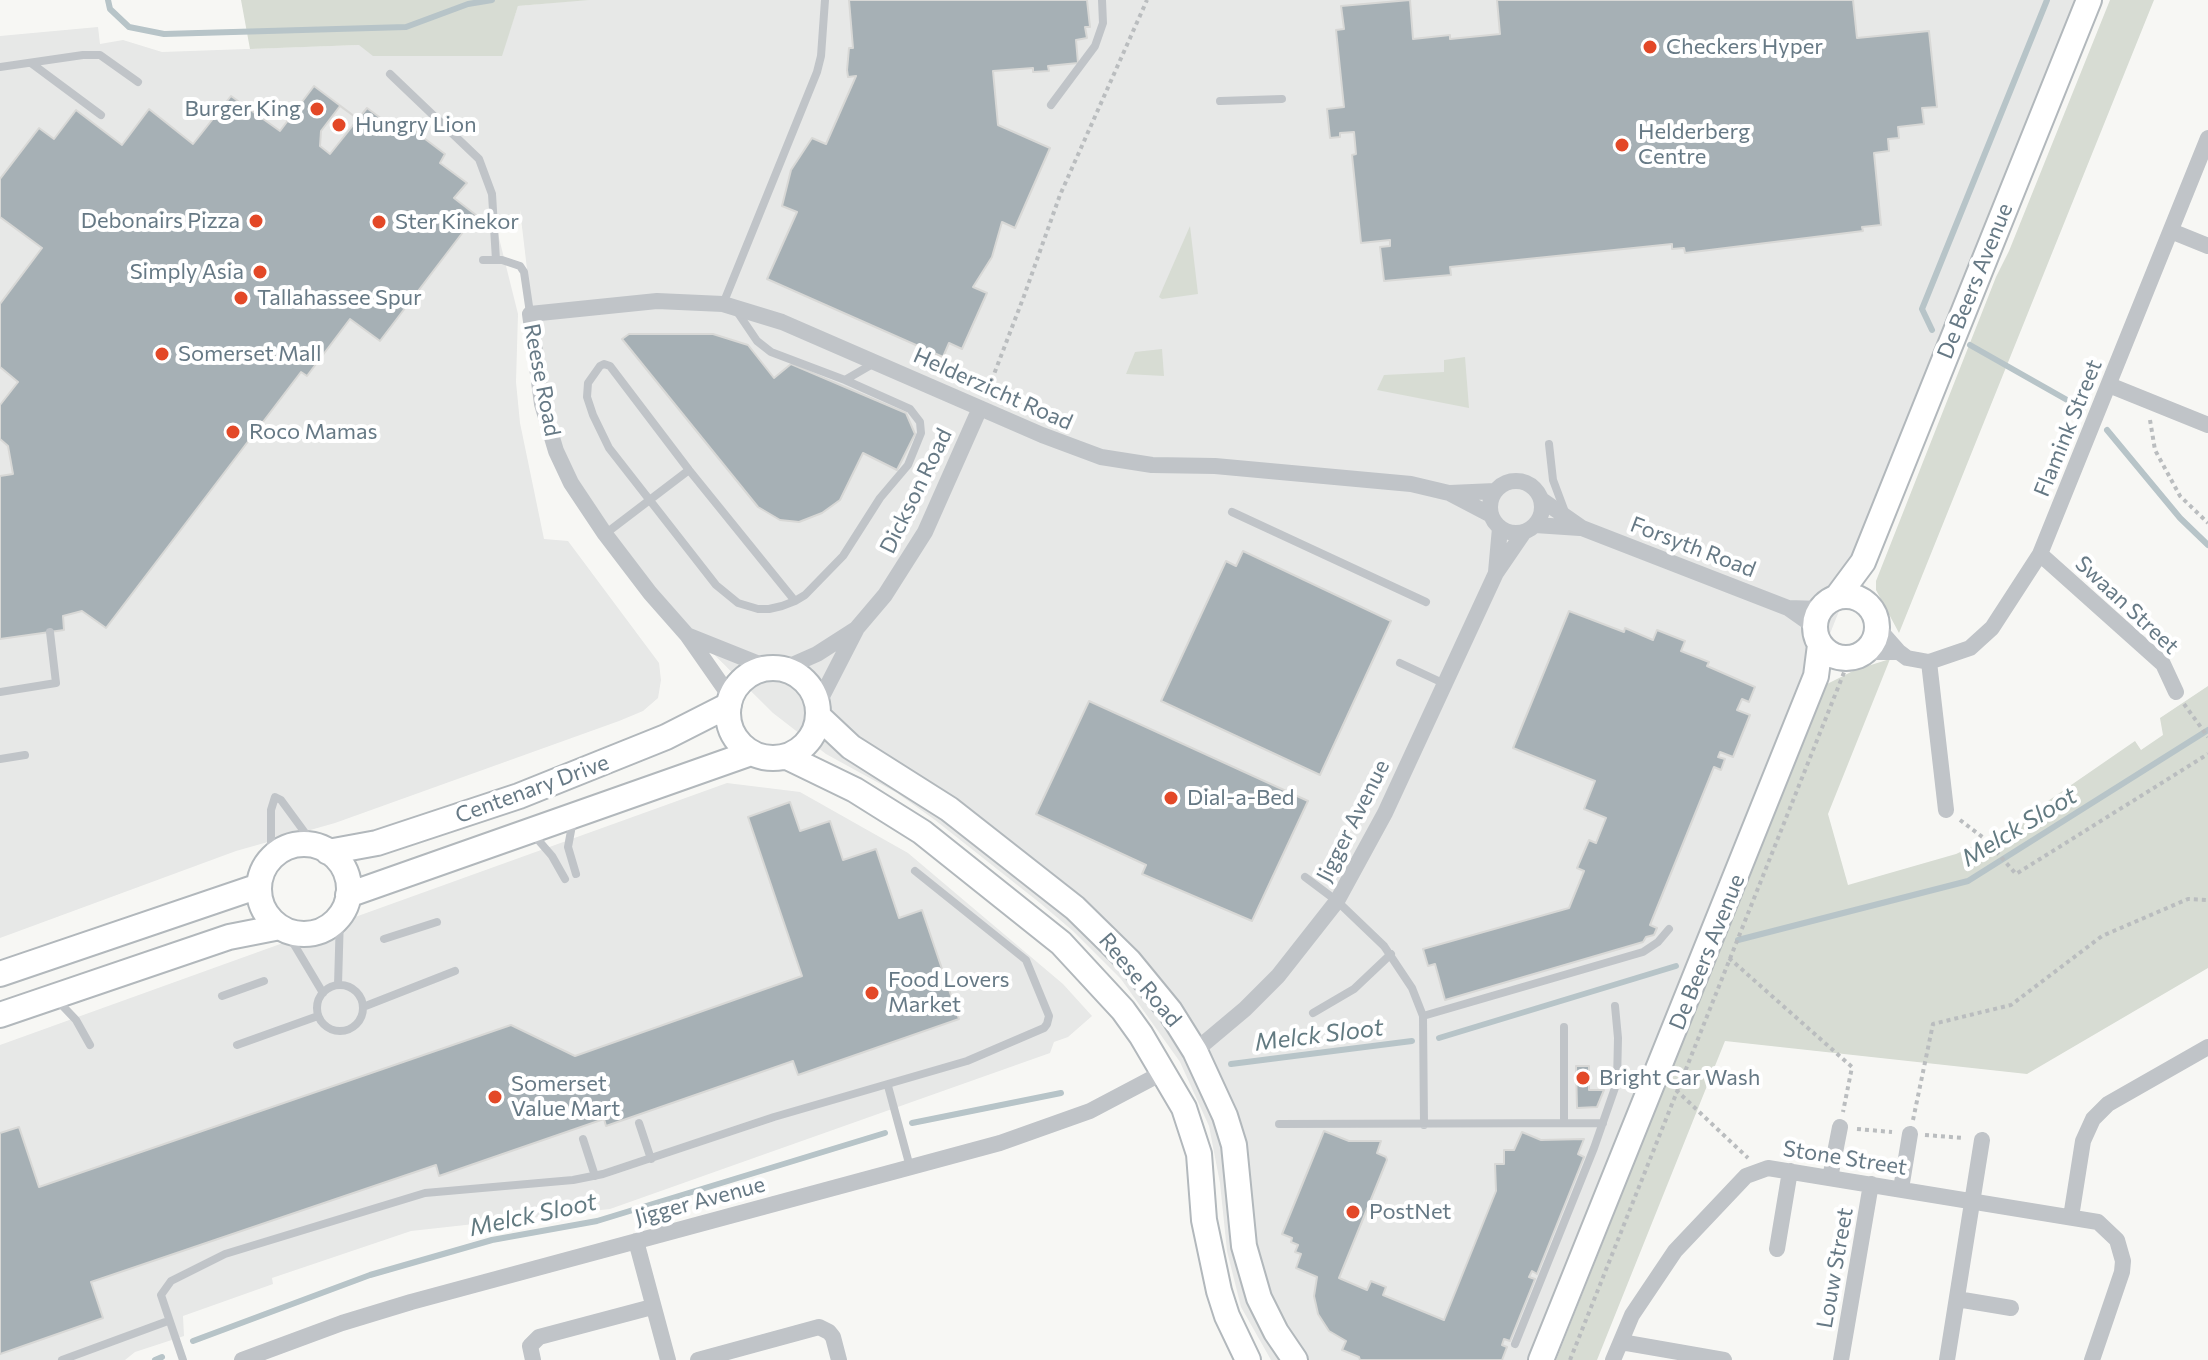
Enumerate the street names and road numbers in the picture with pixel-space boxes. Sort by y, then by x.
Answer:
street label: De Beers Avenue [1932,199,2018,363]
street label: Reese Road [518,321,566,439]
street label: Helderzicht Road [909,342,1077,436]
street label: Flamink Street [2029,356,2107,500]
street label: Dickson Road [874,424,958,558]
street label: Forsyth Road [1627,511,1759,583]
street label: Swaan Street [2070,550,2184,660]
street label: Centenary Drive [452,749,612,829]
street label: Jigger Avenue [1311,755,1395,887]
street label: De Beers Avenue [1664,870,1750,1034]
street label: Reese Road [1093,928,1187,1032]
street label: Stone Street [1781,1135,1909,1181]
street label: Jigger Avenue [632,1171,768,1231]
street label: Louw Street [1811,1206,1859,1330]

